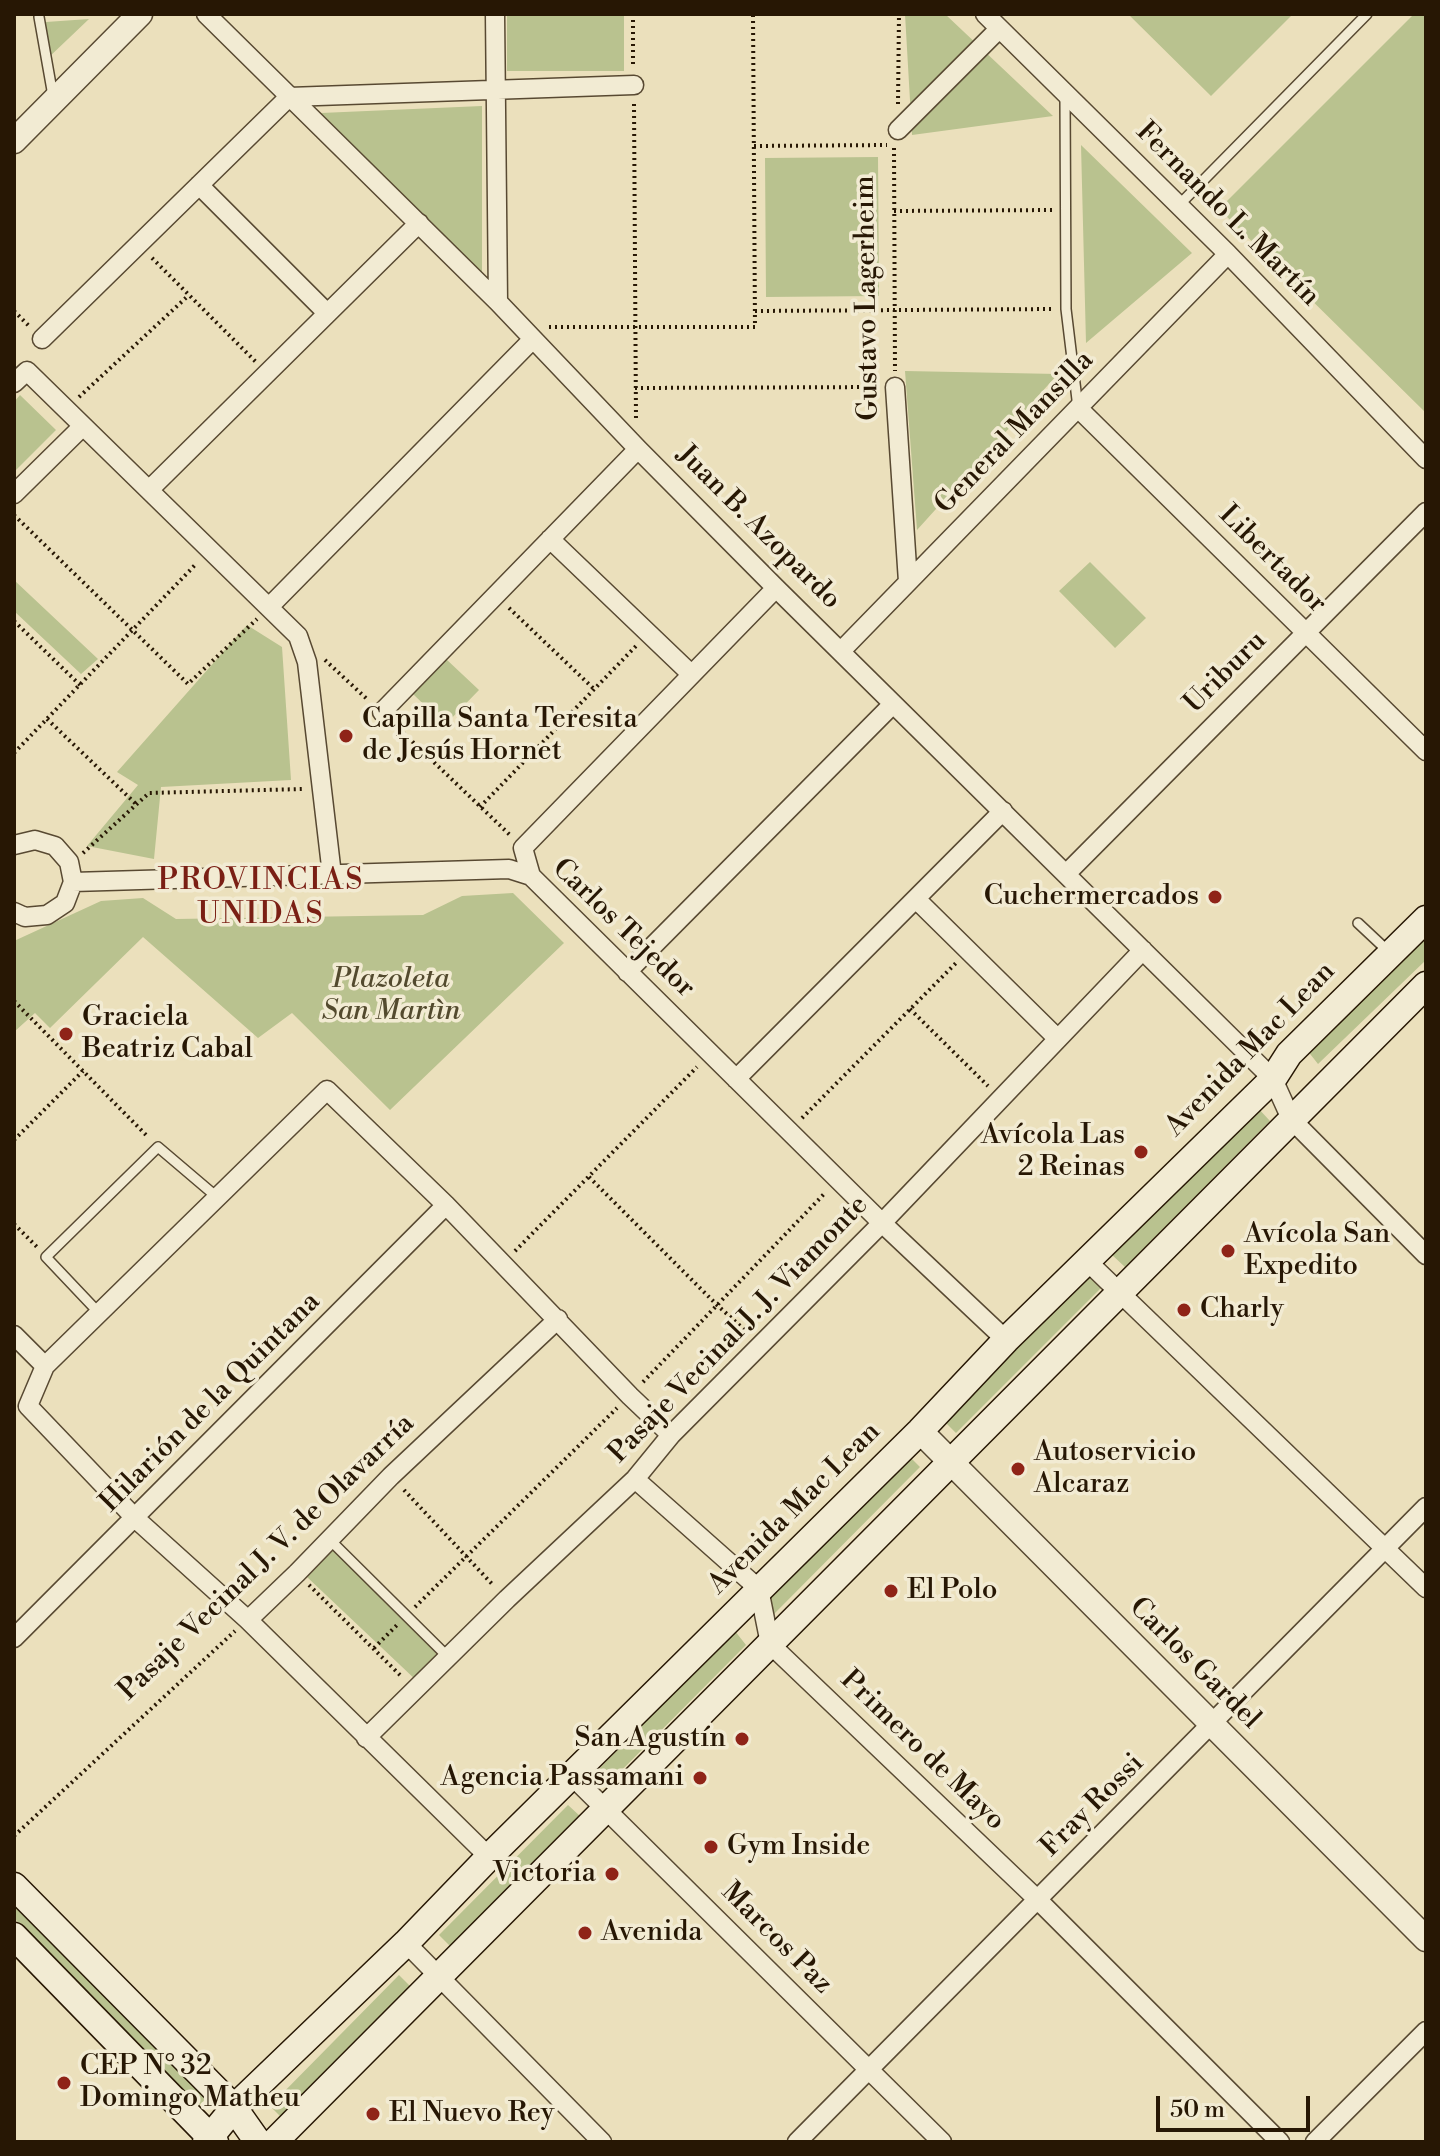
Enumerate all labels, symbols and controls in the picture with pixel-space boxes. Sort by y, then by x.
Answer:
street label: Fernando L. Martín [1128,116,1326,314]
street label: Gustavo Lagerheim [849,175,887,421]
street label: General Mansilla [929,344,1101,522]
street label: Juan B. Azopardo [669,439,847,617]
street label: Libertador [1211,499,1333,621]
street label: Uriburu [1178,625,1274,721]
place label: Capilla Santa Teresita de Jesús Hornet [362,703,638,769]
marker: Capilla Santa Teresita de Jesús Hornet [337,727,355,745]
street label: Carlos Tejedor [545,852,701,1006]
district label: PROVINCIAS UNIDAS [158,864,364,934]
place label: Cuchermercados [984,880,1199,914]
marker: Cuchermercados [1206,888,1224,906]
street label: Avenida Mac Lean [1159,956,1343,1144]
park label: Plazoleta San Martìn [322,963,460,1029]
place label: Graciela Beatriz Cabal [82,1001,253,1067]
marker: Graciela Beatriz Cabal [57,1025,75,1043]
place label: Avícola Las 2 Reinas [981,1119,1125,1185]
marker: Avícola Las 2 Reinas [1132,1143,1150,1161]
street label: Pasaje Vecinal J. J. Viamonte [602,1189,876,1471]
place label: Avícola San Expedito [1244,1218,1390,1284]
marker: Avícola San Expedito [1219,1242,1237,1260]
street label: Hilarión de la Quintana [94,1286,328,1520]
place label: Charly [1200,1293,1284,1327]
marker: Charly [1175,1301,1193,1319]
street label: Pasaje Vecinal J. V. de Olavarría [112,1408,422,1708]
street label: Avenida Mac Lean [702,1416,888,1602]
place label: Autoservicio Alcaraz [1034,1436,1196,1502]
marker: Autoservicio Alcaraz [1009,1460,1027,1478]
place label: El Polo [907,1574,997,1608]
marker: El Polo [882,1582,900,1600]
street label: Carlos Gardel [1121,1591,1267,1737]
street label: Primero de Mayo [833,1664,1011,1838]
place label: San Agustín [575,1722,726,1756]
marker: San Agustín [733,1730,751,1748]
street label: Fray Rossi [1034,1747,1152,1865]
place label: Agencia Passamani [441,1761,684,1795]
marker: Agencia Passamani [691,1769,709,1787]
place label: Gym Inside [727,1830,870,1864]
marker: Gym Inside [702,1838,720,1856]
place label: Victoria [493,1857,596,1891]
marker: Victoria [603,1865,621,1883]
street label: Marcos Paz [713,1876,839,2002]
place label: Avenida [601,1916,702,1950]
marker: Avenida [576,1924,594,1942]
place label: CEP N° 32 Domingo Matheu [80,2050,300,2116]
marker: CEP N° 32 Domingo Matheu [55,2074,73,2092]
scale bar [1160,2080,1314,2130]
text: 50 m [1170,2095,1225,2125]
place label: El Nuevo Rey [389,2097,554,2131]
marker: El Nuevo Rey [364,2105,382,2123]

